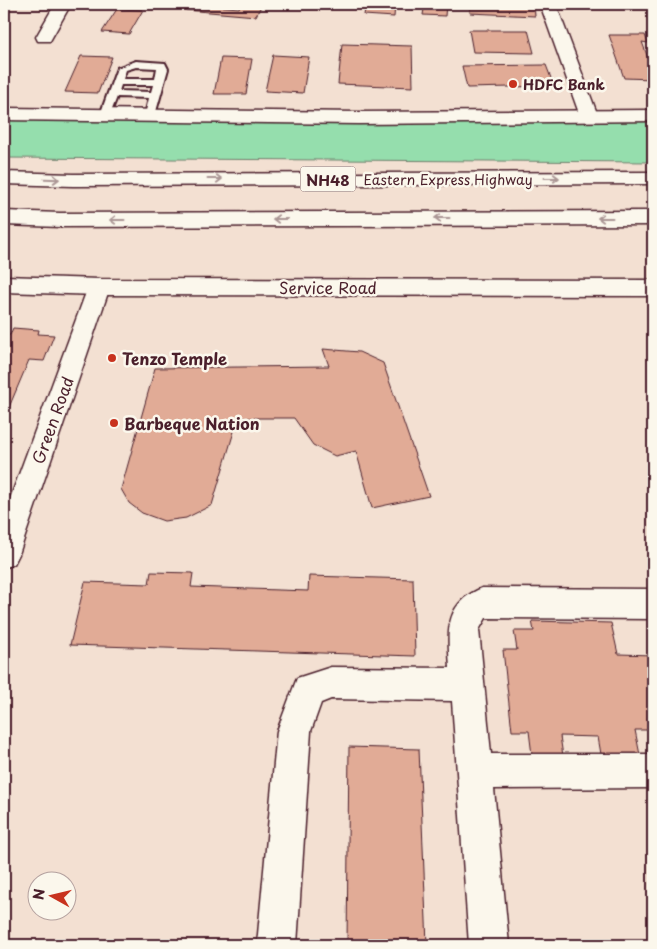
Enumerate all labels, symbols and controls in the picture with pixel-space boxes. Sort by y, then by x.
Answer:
place label: HDFC Bank [523,74,605,95]
marker: HDFC Bank [507,78,519,90]
road number: NH48 [300,166,356,192]
street label: Eastern Express Highway [363,169,533,190]
one-way arrow [544,173,560,183]
one-way arrow [44,174,60,184]
one-way arrow [206,174,223,184]
one-way arrow [434,213,450,223]
one-way arrow [597,213,613,223]
one-way arrow [272,214,288,224]
one-way arrow [109,215,125,224]
street label: Service Road [279,275,377,299]
place label: Tenzo Temple [122,346,227,370]
marker: Tenzo Temple [106,352,118,364]
street label: Green Road [25,373,79,467]
place label: Barbeque Nation [124,411,260,435]
marker: Barbeque Nation [108,417,120,429]
north arrow [28,872,78,922]
text: N [27,887,50,901]

